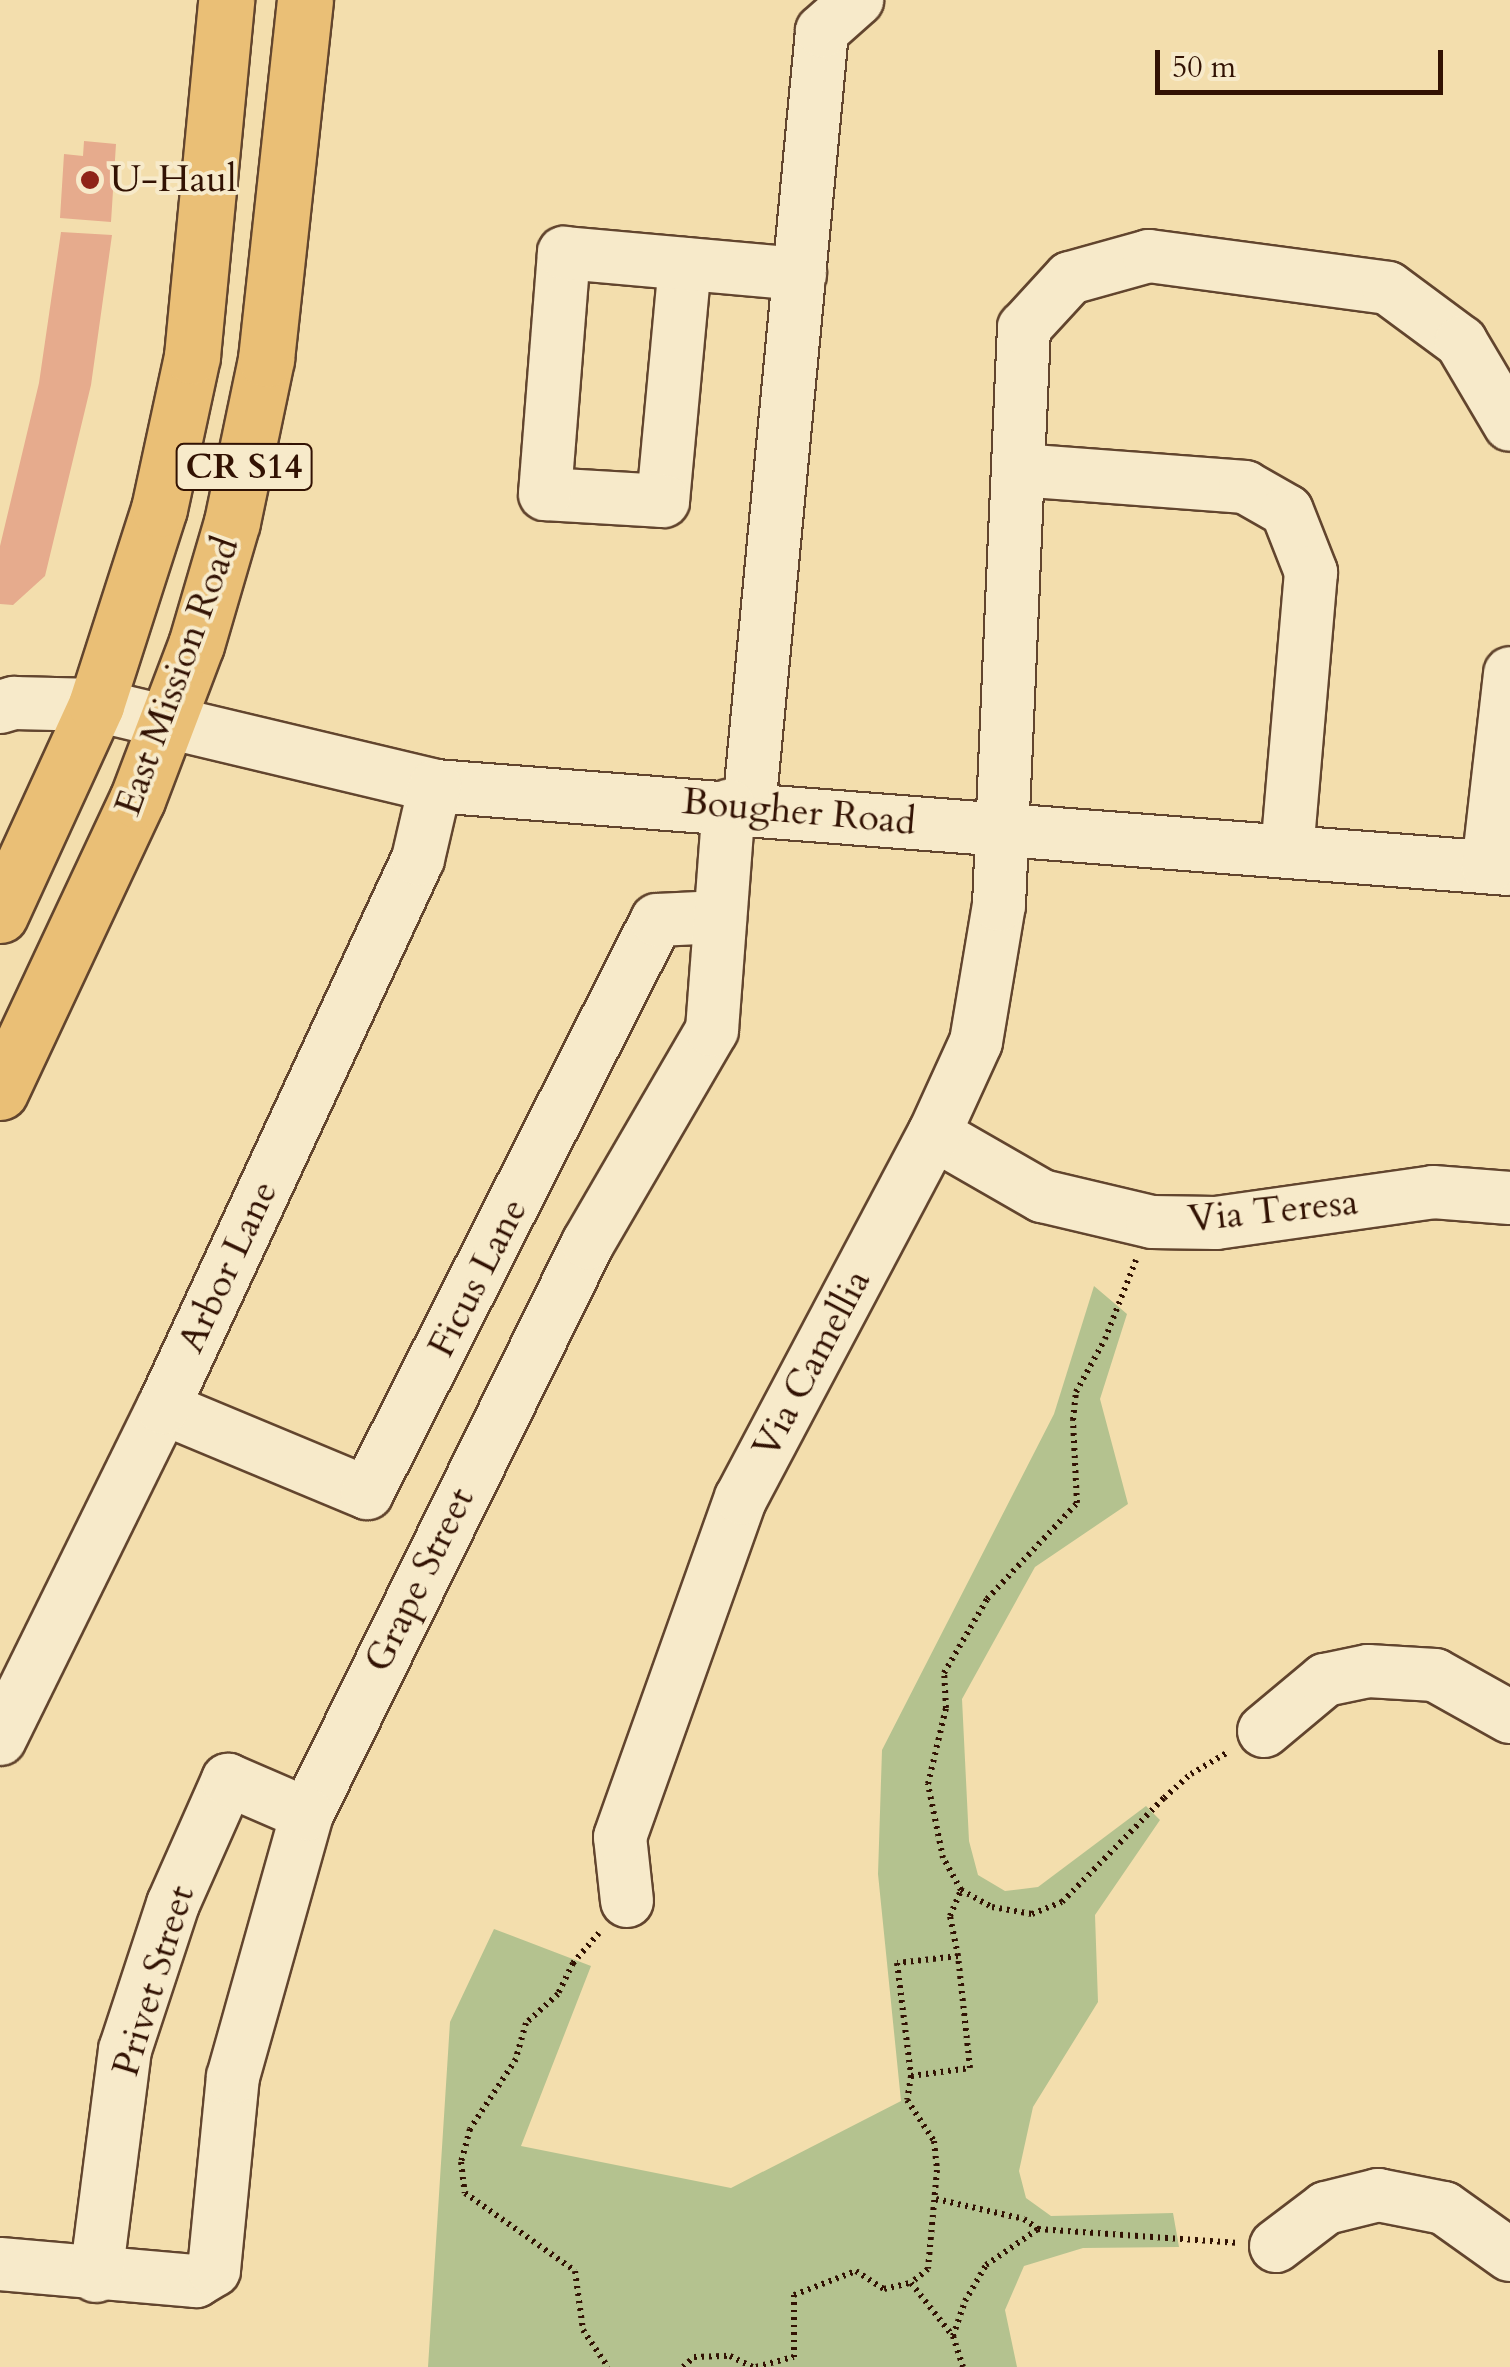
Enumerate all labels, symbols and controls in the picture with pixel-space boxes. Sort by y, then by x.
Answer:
scale bar [1160,30,1448,92]
text: 50 m [1172,47,1236,88]
place label: U-Haul [110,157,237,203]
marker: U-Haul [79,169,101,191]
road number: CR S14 [174,437,314,497]
street label: East Mission Road [105,530,249,822]
street label: Bougher Road [680,779,918,845]
street label: Arbor Lane [168,1174,288,1360]
street label: Via Teresa [1186,1179,1360,1243]
street label: Ficus Lane [419,1191,537,1365]
street label: Via Camellia [743,1262,881,1466]
street label: Grape Street [356,1480,484,1680]
street label: Privet Street [103,1880,205,2082]

